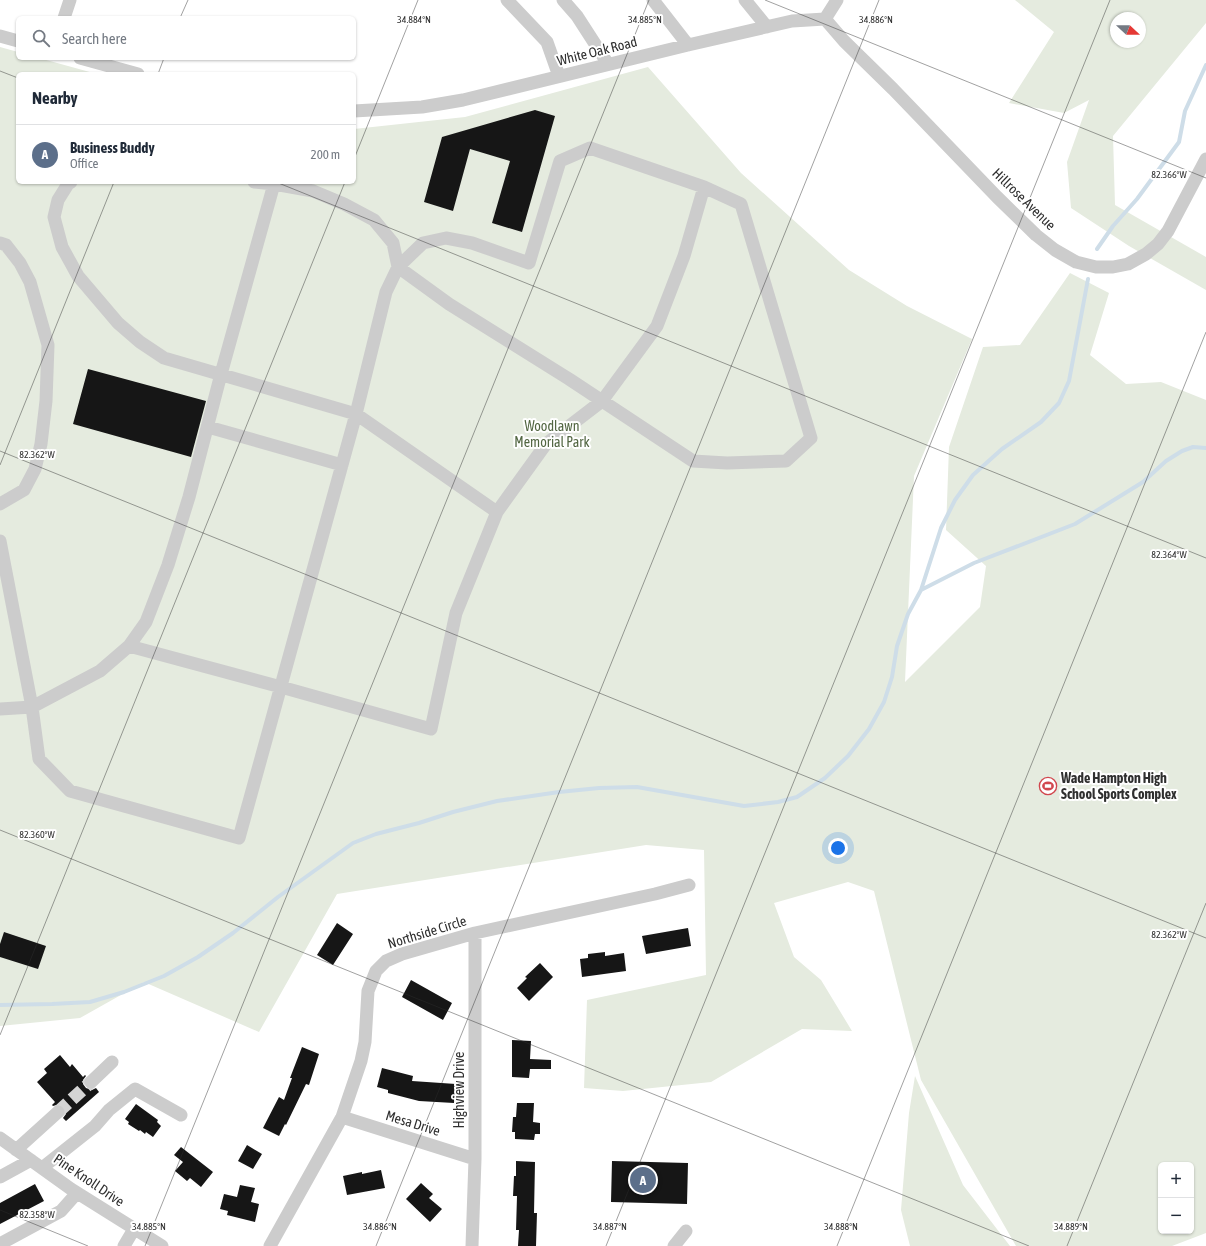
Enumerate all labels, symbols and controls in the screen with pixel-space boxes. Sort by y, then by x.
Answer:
north arrow [1110,12,1146,48]
text: 34.884°N [397,14,431,25]
text: 34.885°N [628,14,662,25]
text: 34.886°N [859,14,893,25]
search box [16,16,356,60]
icon: search [30,27,52,49]
text: Search here [62,30,127,47]
street label: White Oak Road [555,33,639,69]
text: Nearby [32,88,78,108]
text: Business Buddy [70,139,155,156]
text: A [42,147,48,162]
text: 200 m [311,147,340,162]
text: Office [70,156,98,171]
street label: Hillrose Avenue [989,165,1059,233]
text: 82.366°W [1151,169,1187,180]
park label: Woodlawn Memorial Park [514,418,590,450]
text: 82.362°W [19,449,55,460]
text: 82.364°W [1151,549,1187,560]
place label: Wade Hampton High School Sports Complex [1060,770,1177,802]
sports icon: Wade Hampton High School Sports Complex [1038,776,1058,796]
text: 82.360°W [19,829,55,840]
your location [828,838,848,858]
street label: Northside Circle [386,912,468,952]
text: 82.362°W [1151,929,1187,940]
street label: Highview Drive [451,1052,467,1128]
street label: Mesa Drive [384,1107,442,1139]
street label: Pine Knoll Drive [51,1151,127,1209]
map controls [1158,1162,1194,1234]
button: + [1158,1162,1194,1198]
pin: A [630,1165,656,1195]
button: − [1158,1198,1194,1234]
text: 82.358°W [19,1209,55,1220]
text: 34.885°N [132,1221,166,1232]
text: 34.886°N [363,1221,397,1232]
text: 34.887°N [593,1221,627,1232]
text: 34.888°N [824,1221,858,1232]
text: 34.889°N [1054,1221,1088,1232]

